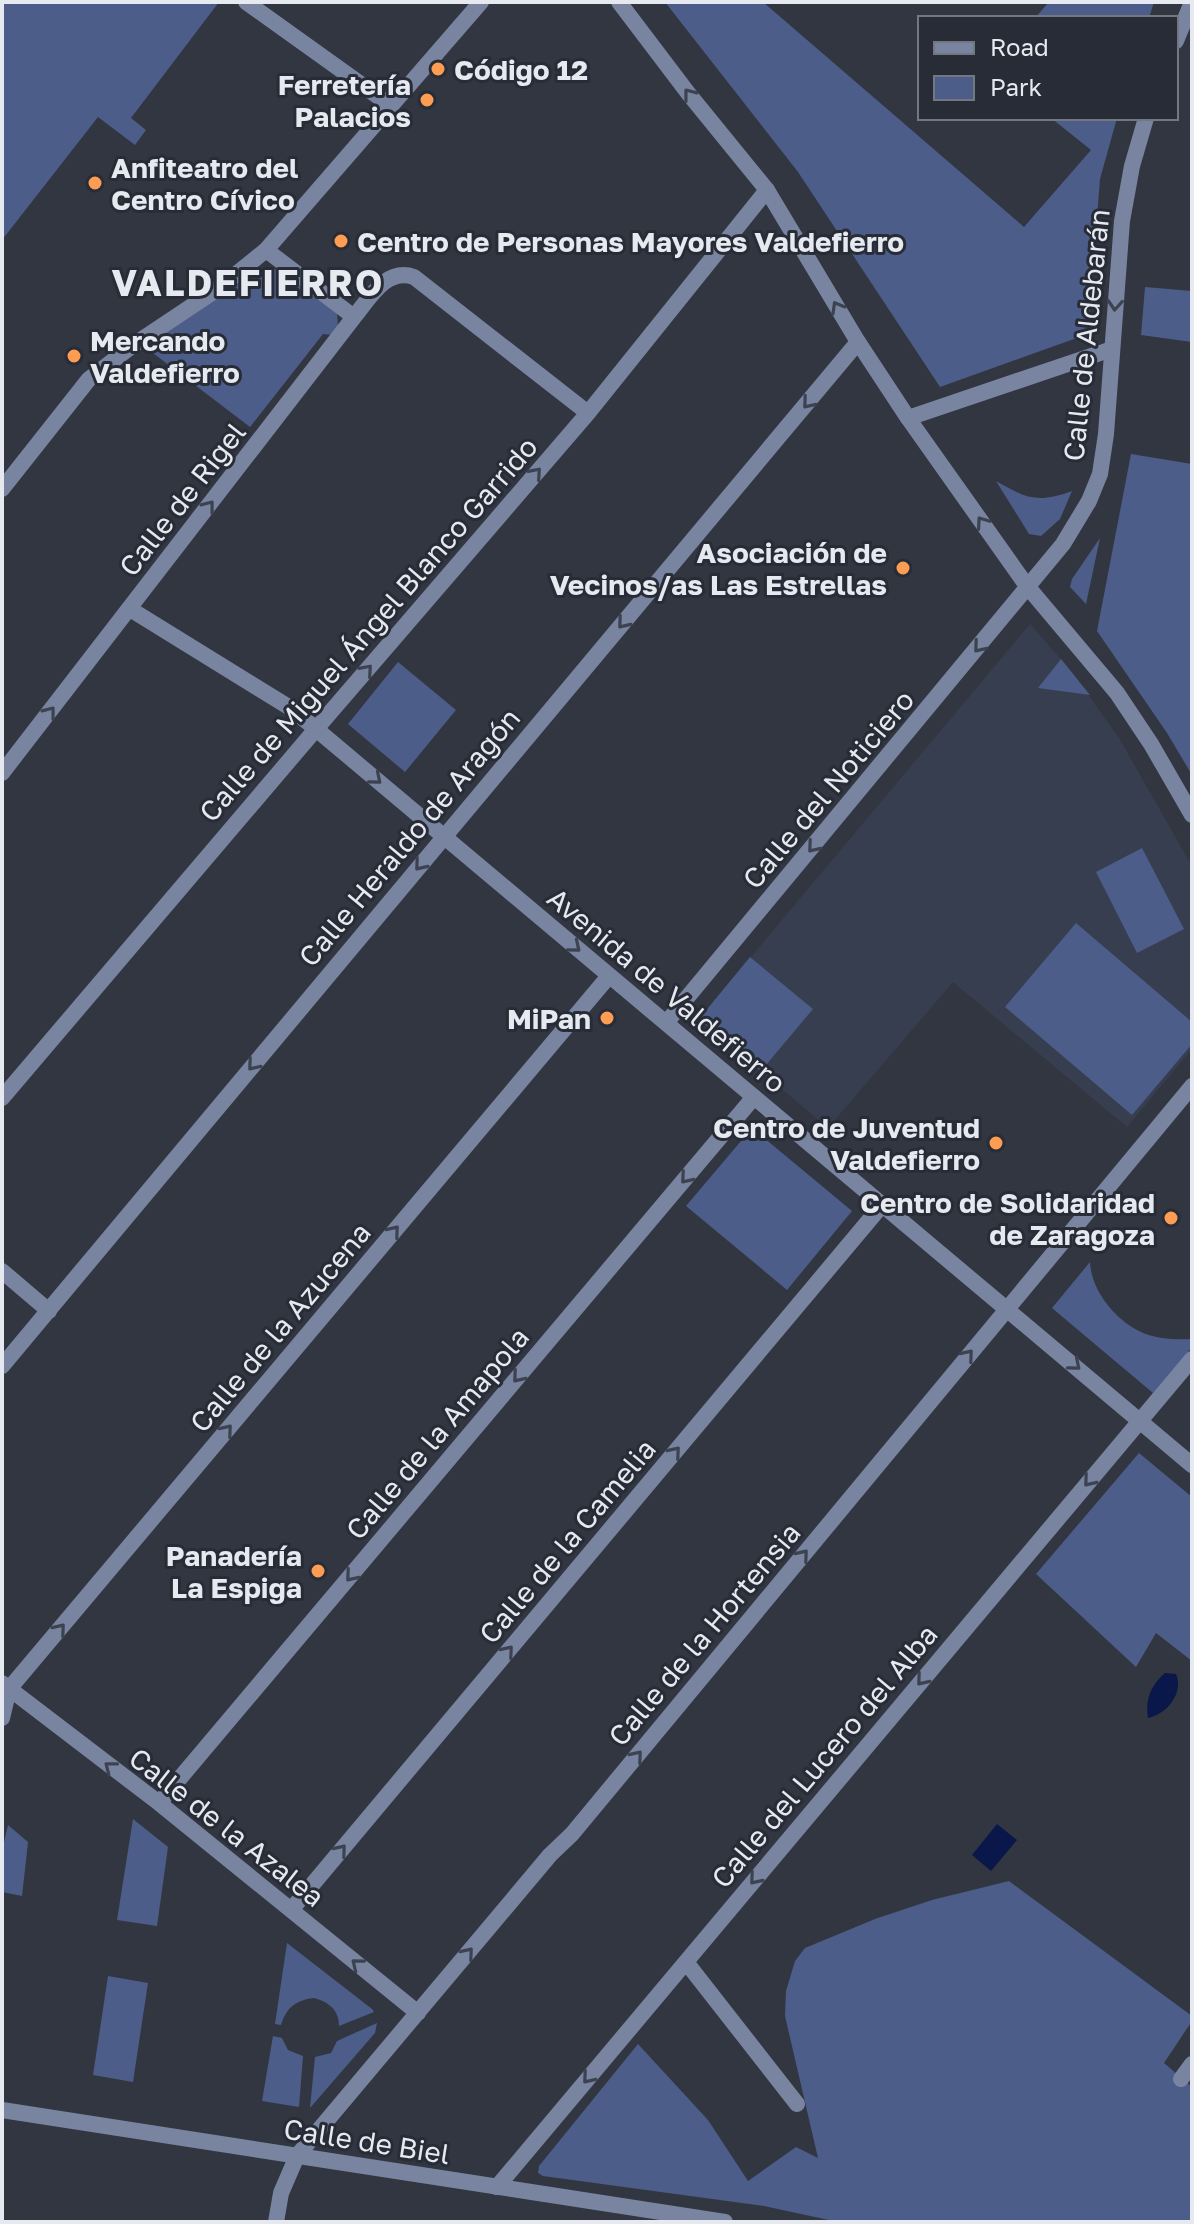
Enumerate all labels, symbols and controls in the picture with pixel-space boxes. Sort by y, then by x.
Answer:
legend [918,16,1178,120]
text: Road [990,32,1049,61]
place label: Código 12 [454,53,588,86]
marker: Código 12 [429,60,447,78]
place label: Ferretería Palacios [278,68,411,133]
text: Park [990,72,1042,101]
one-way arrow [684,89,699,103]
marker: Ferretería Palacios [418,91,436,109]
place label: Anfiteatro del Centro Cívico [111,151,298,216]
marker: Anfiteatro del Centro Cívico [86,174,104,192]
street label: Calle de Aldebarán [1056,207,1116,463]
place label: Centro de Personas Mayores Valdefierro [357,225,904,258]
marker: Centro de Personas Mayores Valdefierro [332,232,350,250]
district label: VALDEFIERRO [111,261,385,304]
one-way arrow [1107,299,1124,312]
one-way arrow [831,301,847,316]
place label: Mercando Valdefierro [90,324,240,389]
marker: Mercando Valdefierro [65,347,83,365]
one-way arrow [803,394,818,408]
street label: Calle de Rigel [112,416,252,582]
street label: Calle de Miguel Ángel Blanco Garrido [192,430,544,828]
one-way arrow [526,467,541,482]
one-way arrow [200,500,214,515]
one-way arrow [977,517,992,531]
place label: Asociación de Vecinos/as Las Estrellas [550,536,887,601]
marker: Asociación de Vecinos/as Las Estrellas [894,559,912,577]
one-way arrow [618,614,633,628]
one-way arrow [974,638,989,652]
one-way arrow [357,664,372,679]
street label: Calle del Noticiero [736,683,920,895]
street label: Calle Heraldo de Aragón [291,701,527,973]
one-way arrow [40,707,55,721]
one-way arrow [367,769,381,784]
one-way arrow [808,838,823,852]
one-way arrow [415,856,430,870]
street label: Avenida de Valdefierro [541,881,793,1099]
one-way arrow [565,937,580,952]
place label: MiPan [507,1002,591,1035]
marker: MiPan [598,1009,616,1027]
one-way arrow [248,1056,263,1070]
place label: Centro de Juventud Valdefierro [713,1111,980,1176]
marker: Centro de Juventud Valdefierro [987,1134,1005,1152]
one-way arrow [681,1169,696,1184]
place label: Centro de Solidaridad de Zaragoza [860,1186,1155,1251]
marker: Centro de Solidaridad de Zaragoza [1162,1209,1180,1227]
street label: Calle de la Azucena [183,1216,377,1438]
one-way arrow [384,1226,399,1240]
street label: Calle de la Amapola [339,1320,535,1546]
one-way arrow [958,1350,973,1364]
one-way arrow [1065,1355,1080,1370]
one-way arrow [513,1368,528,1382]
one-way arrow [217,1425,232,1439]
street label: Calle de la Camelia [472,1432,662,1650]
one-way arrow [665,1447,680,1461]
one-way arrow [1084,1471,1099,1486]
street label: Calle de la Hortensia [601,1516,807,1752]
place label: Panadería La Espiga [166,1539,302,1604]
one-way arrow [793,1550,808,1565]
marker: Panadería La Espiga [309,1562,327,1580]
one-way arrow [346,1566,361,1581]
street label: Calle del Lucero del Alba [704,1618,944,1894]
one-way arrow [50,1624,65,1638]
one-way arrow [498,1646,513,1660]
one-way arrow [917,1671,932,1685]
street label: Calle de la Azalea [123,1741,331,1913]
one-way arrow [627,1751,642,1765]
one-way arrow [104,1763,119,1777]
one-way arrow [331,1845,346,1860]
one-way arrow [750,1870,765,1884]
one-way arrow [458,1948,473,1962]
one-way arrow [352,1959,366,1974]
one-way arrow [583,2069,598,2083]
street label: Calle de Biel [282,2112,452,2170]

